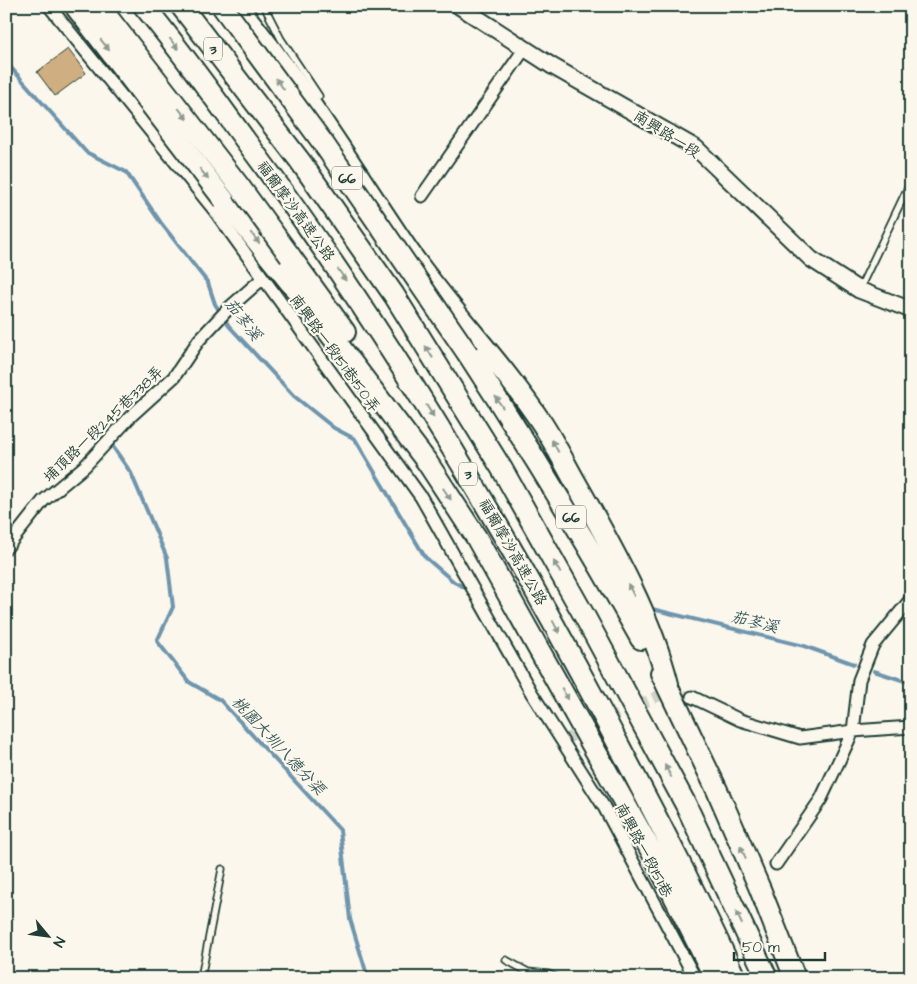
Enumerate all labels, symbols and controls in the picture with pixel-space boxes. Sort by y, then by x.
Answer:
one-way arrow [169,37,179,51]
one-way arrow [100,38,110,52]
road number: 3 [204,38,222,61]
one-way arrow [274,78,285,91]
street label: 南興路一段 [629,106,704,163]
one-way arrow [177,107,188,120]
street label: 福爾摩沙高速公路 [252,157,339,266]
one-way arrow [199,167,210,180]
road number: 66 [332,167,362,190]
one-way arrow [249,231,260,244]
one-way arrow [337,268,347,282]
street label: 南興路一段151巷150弄 [285,290,385,417]
water label: 茄苳溪 [220,294,267,346]
one-way arrow [425,346,434,359]
street label: 埔頂路一段245巷338弄 [39,361,168,487]
one-way arrow [494,395,504,408]
one-way arrow [425,405,434,418]
one-way arrow [551,439,559,454]
road number: 3 [459,462,477,486]
one-way arrow [442,487,452,500]
street label: 福爾摩沙高速公路 [473,495,552,609]
road number: 66 [556,506,586,528]
one-way arrow [553,560,561,575]
one-way arrow [627,583,635,597]
water label: 茄苳溪 [729,605,782,639]
one-way arrow [552,620,560,634]
one-way arrow [561,687,569,701]
water label: 桃園大圳八德分渠 [227,691,331,801]
one-way arrow [664,764,672,779]
street label: 南興路一段151巷 [610,799,677,901]
one-way arrow [739,845,747,859]
one-way arrow [735,911,743,925]
north arrow [22,912,72,962]
scale bar [734,929,826,961]
text: N [48,933,69,951]
text: 50 m [742,937,780,958]

